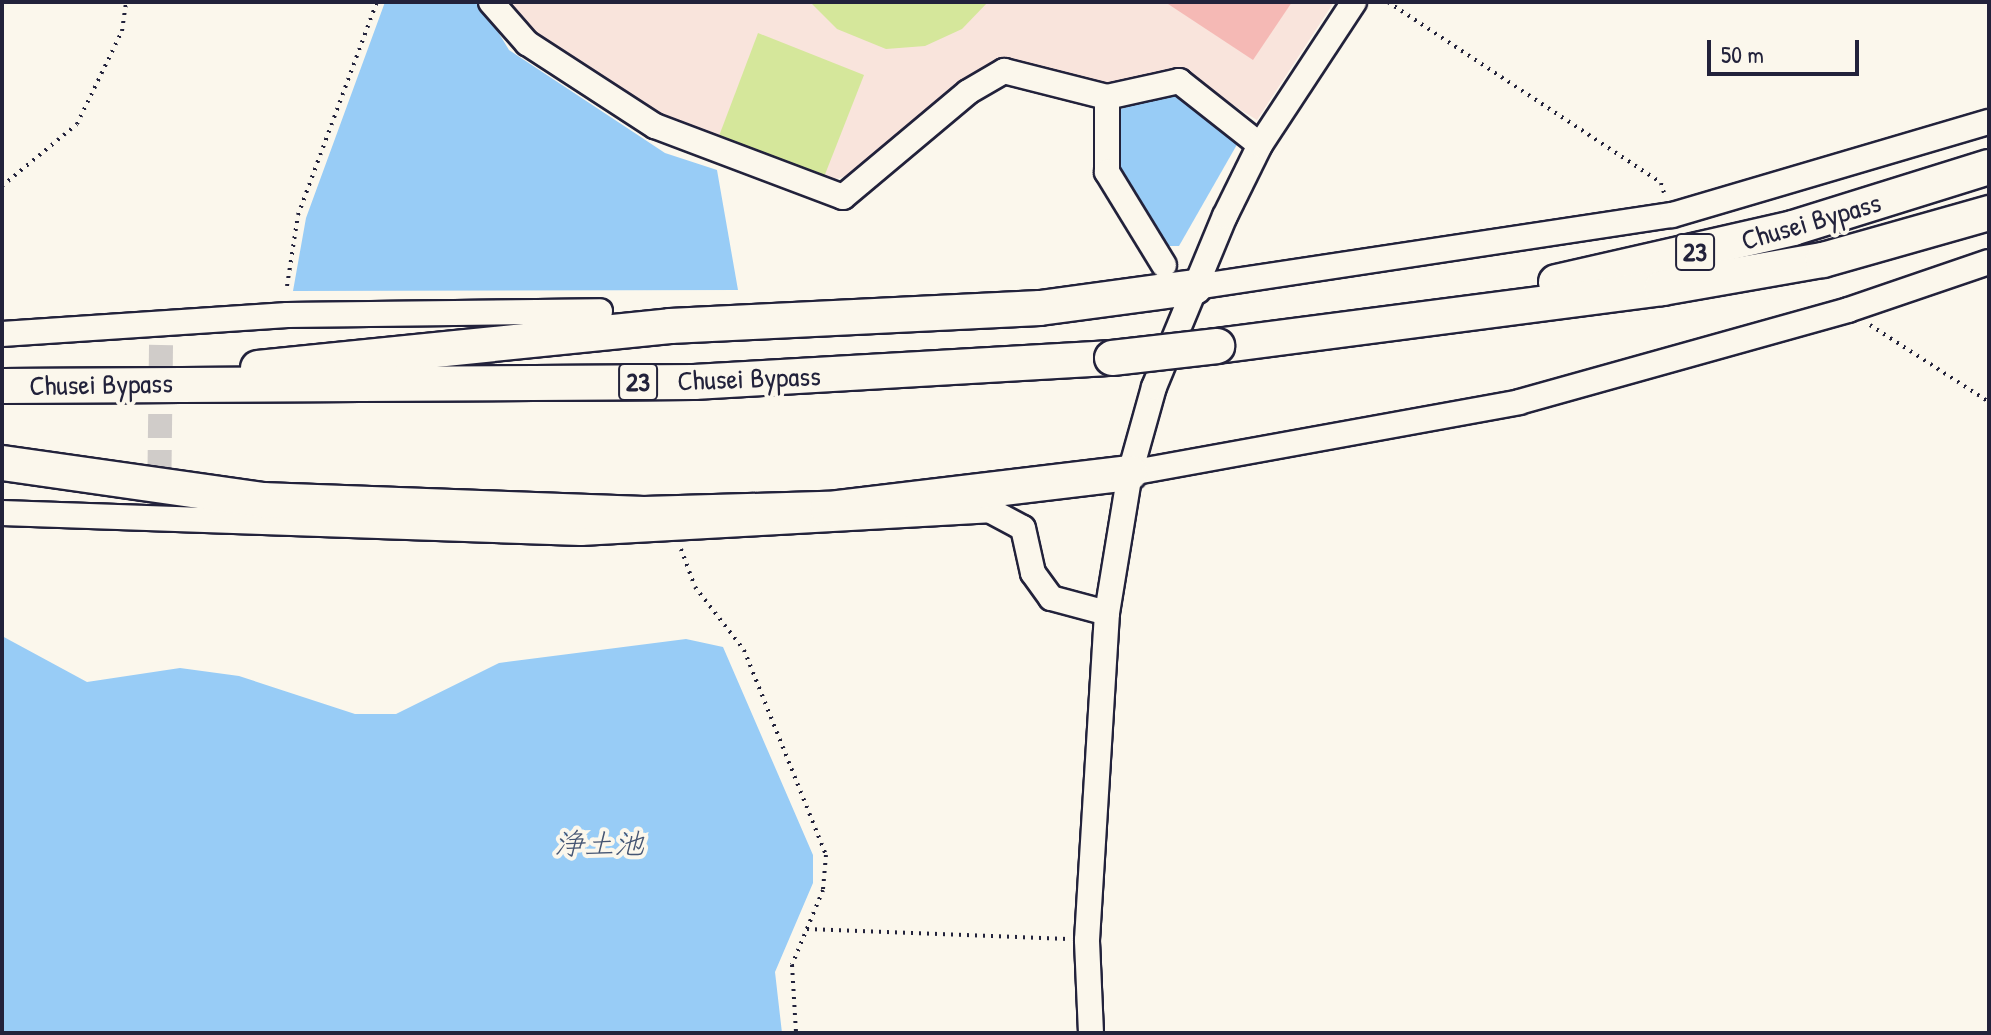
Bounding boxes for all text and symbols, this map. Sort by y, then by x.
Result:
scale bar [1711,24,1863,74]
text: 50 m [1721,38,1764,70]
street label: Chusei Bypass [1737,185,1885,257]
road number: 23 [1675,230,1715,274]
street label: Chusei Bypass [677,359,821,397]
road number: 23 [618,360,658,404]
street label: Chusei Bypass [29,366,173,402]
water label: 浄土池 [554,825,644,861]

